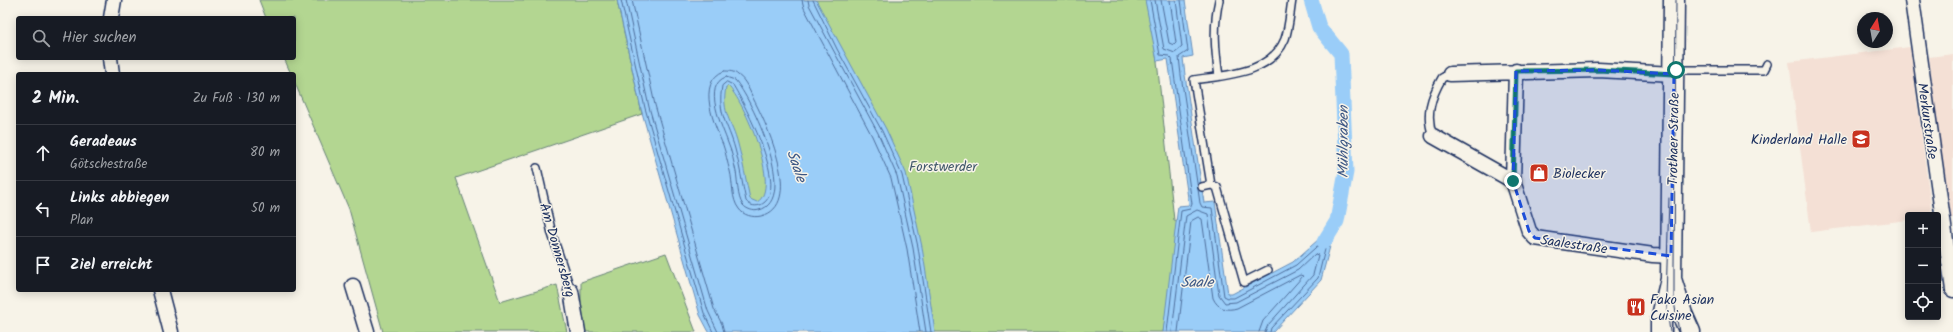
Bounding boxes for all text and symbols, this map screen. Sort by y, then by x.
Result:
north arrow [1857,12,1893,48]
search box [16,16,296,60]
text: Hier suchen [62,26,136,50]
icon: search [30,27,52,49]
route start [1667,61,1685,79]
street label: Merkurstraße [1911,81,1943,161]
text: 2 Min. [32,85,79,112]
text: Zu Fuß · 130 m [193,88,280,109]
street label: Trothaer Straße [1662,92,1686,186]
water label: Mühlgraben [1332,105,1356,178]
school or university icon: Kinderland Halle [1850,128,1872,150]
place label: Kinderland Halle [1751,129,1848,151]
text: Geradeaus [70,130,137,154]
icon: ahead [32,142,54,164]
text: 80 m [250,142,280,163]
water label: Saale [779,147,813,187]
text: Götschestraße [70,154,147,175]
park label: Forstwerder [909,156,978,178]
shop icon: Biolecker [1528,162,1550,184]
place label: Biolecker [1553,163,1606,185]
route end [1504,172,1522,190]
text: Links abbiegen [70,186,169,210]
icon: left [32,198,54,220]
text: 50 m [251,198,280,219]
street label: Am Donnersberg [533,200,581,300]
text: Plan [70,210,93,231]
map controls [1905,212,1941,320]
button: + [1905,212,1941,248]
street label: Saalestraße [1539,229,1609,261]
button: − [1905,248,1941,284]
text: Ziel erreicht [70,253,153,277]
icon: arrive [32,254,54,276]
water label: Saale [1181,271,1214,295]
button: locate [1905,284,1941,320]
place label: Fako Asian Cuisine [1650,289,1714,327]
restaurant icon: Fako Asian Cuisine [1625,296,1647,318]

